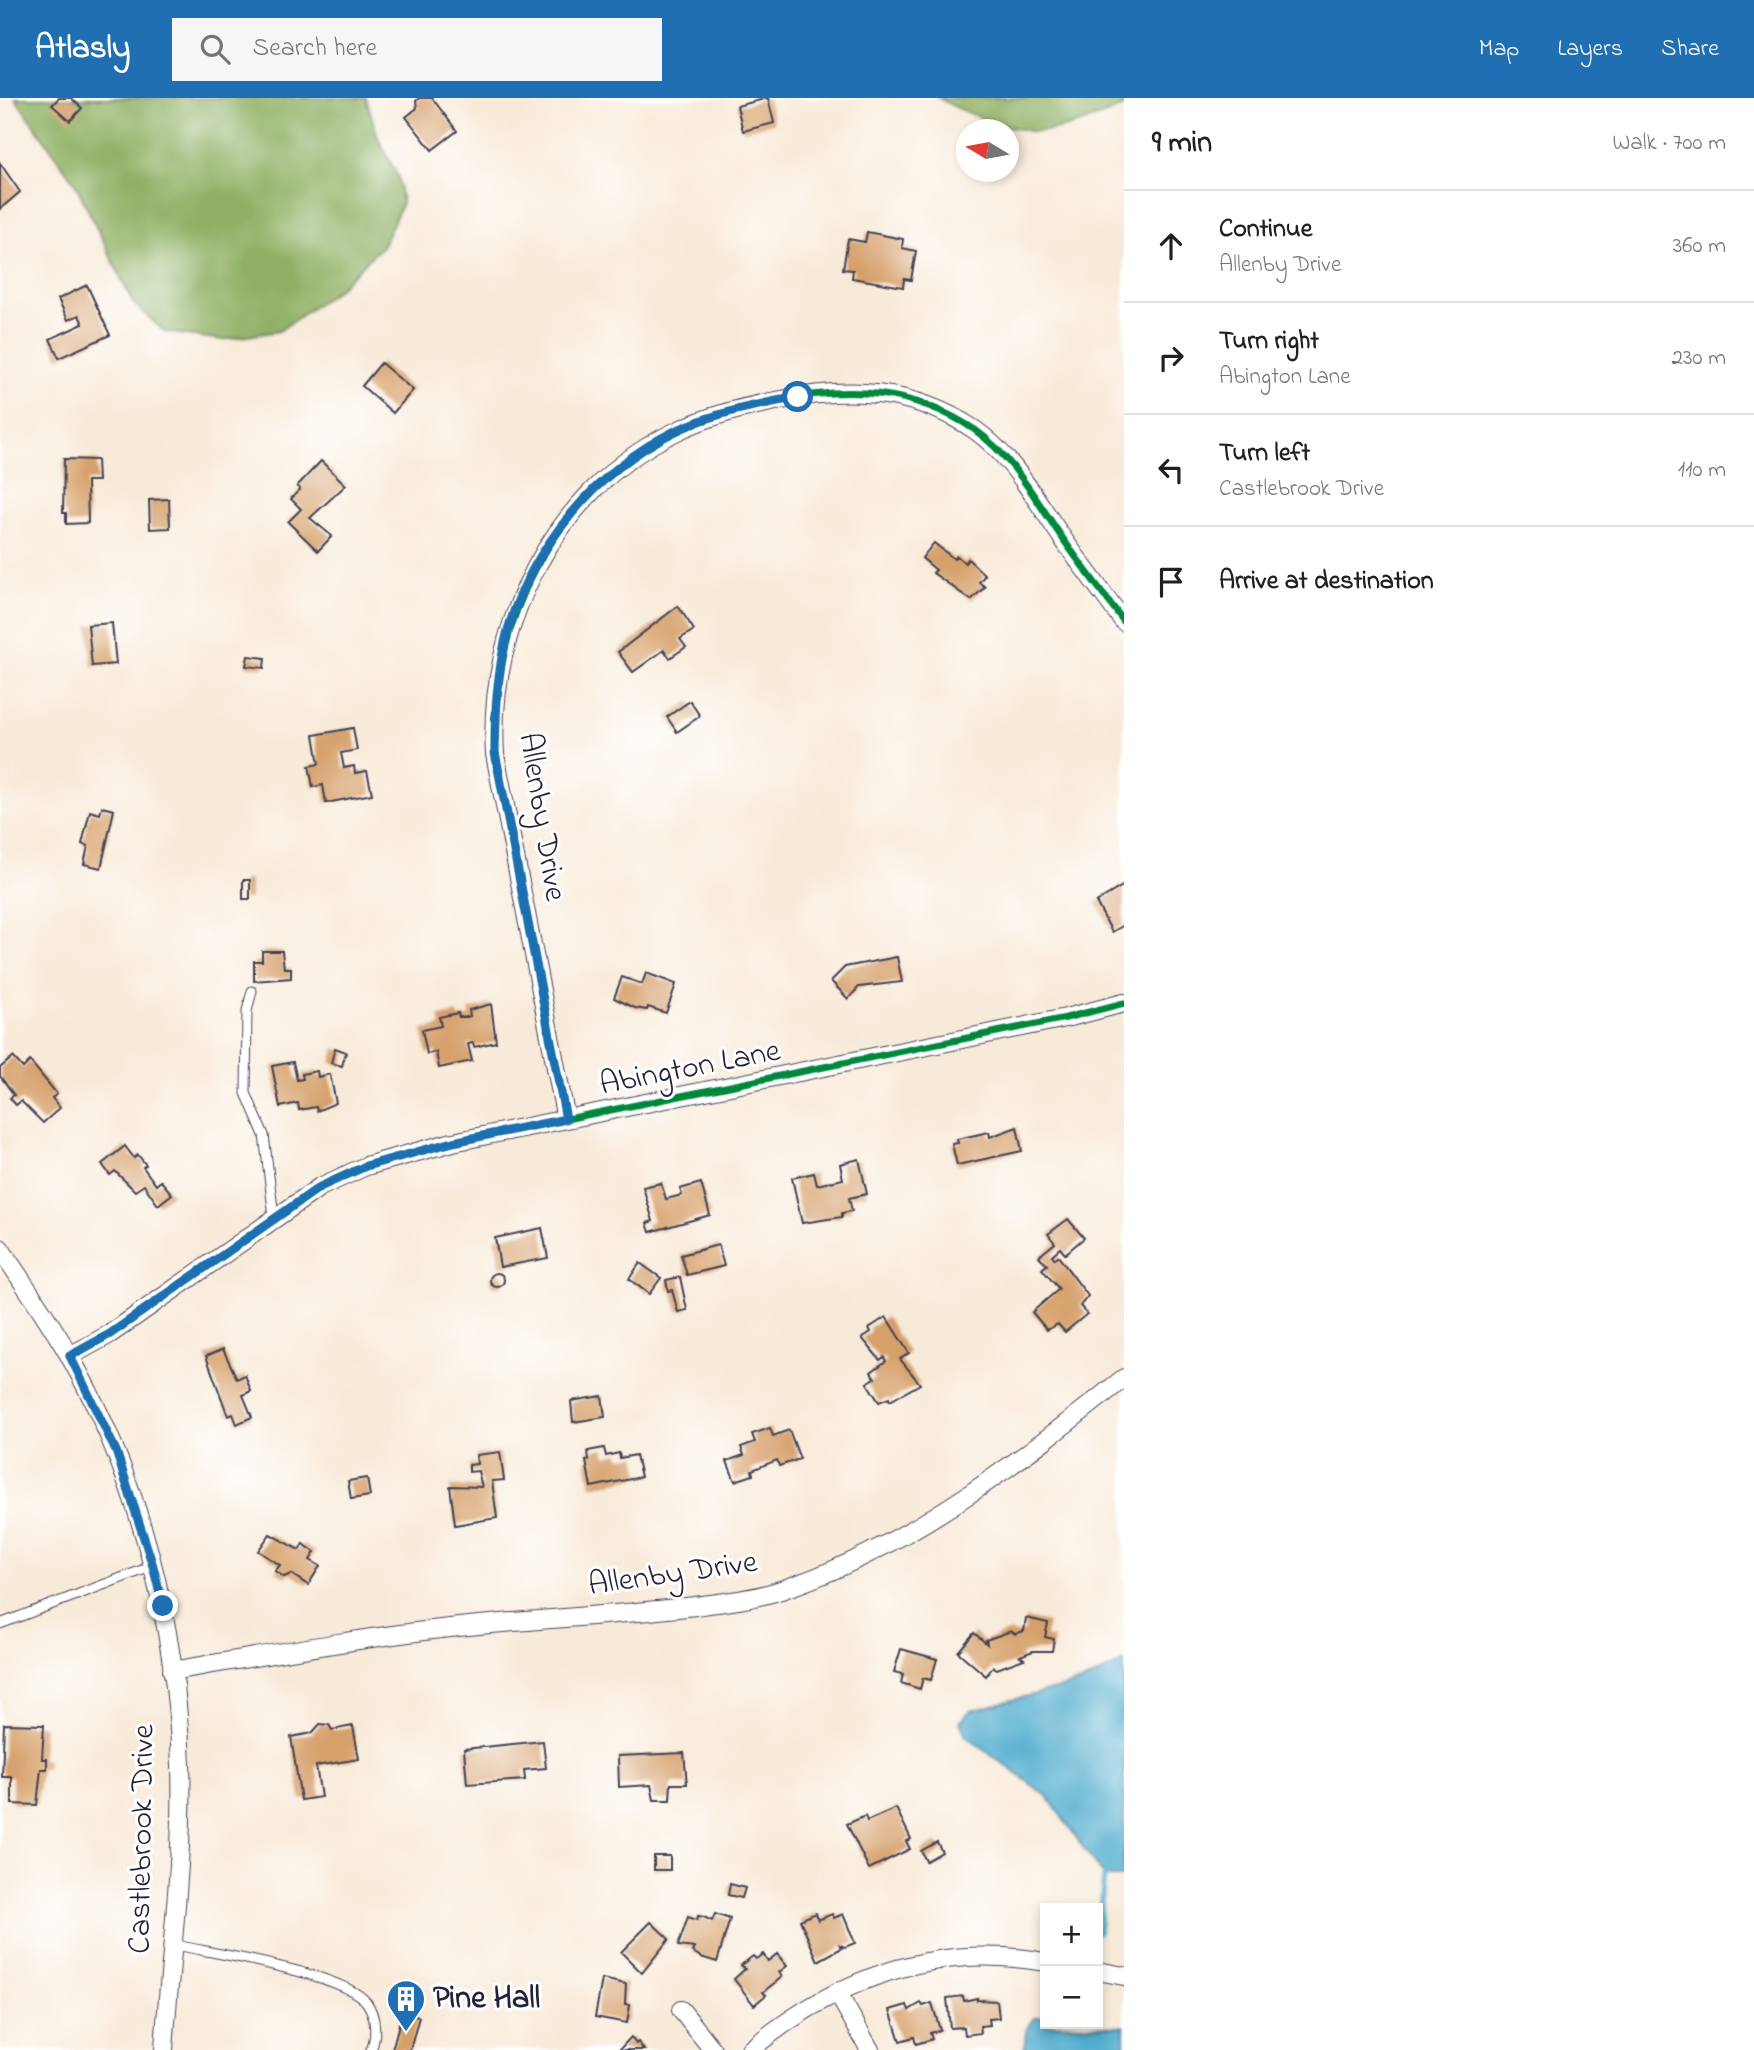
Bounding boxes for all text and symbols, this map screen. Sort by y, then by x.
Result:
search box [172,18,662,81]
text: Atlasly [35,25,130,73]
icon: search [196,30,234,68]
text: Search here [252,30,377,68]
text: Map [1479,32,1519,67]
text: Layers [1557,32,1623,67]
text: Share [1661,32,1719,67]
north arrow [956,119,1019,182]
text: 9 min [1152,122,1212,166]
text: Walk · 700 m [1612,127,1726,160]
text: Continue [1219,211,1312,249]
icon: ahead [1152,227,1190,265]
text: 360 m [1673,230,1726,263]
text: Allenby Drive [1219,249,1341,282]
text: Turn right [1219,323,1319,361]
icon: right [1152,339,1190,377]
text: 230 m [1672,342,1726,375]
text: Abington Lane [1219,361,1351,394]
route start [782,381,813,412]
text: Turn left [1219,435,1310,473]
icon: left [1152,451,1190,489]
text: 110 m [1678,454,1726,487]
text: Castlebrook Drive [1219,473,1384,506]
icon: arrive [1152,563,1190,601]
text: Arrive at destination [1219,563,1434,601]
street label: Allenby Drive [504,729,578,905]
street label: Abington Lane [596,1028,785,1110]
street label: Allenby Drive [586,1540,761,1610]
route end [147,1590,178,1621]
street label: Castlebrook Drive [118,1723,169,1954]
map controls [1040,1903,1103,2029]
button: + [1040,1903,1103,1966]
button: − [1040,1966,1103,2029]
place label: Pine Hall [433,1976,540,2023]
building icon: Pine Hall [385,1978,427,2033]

